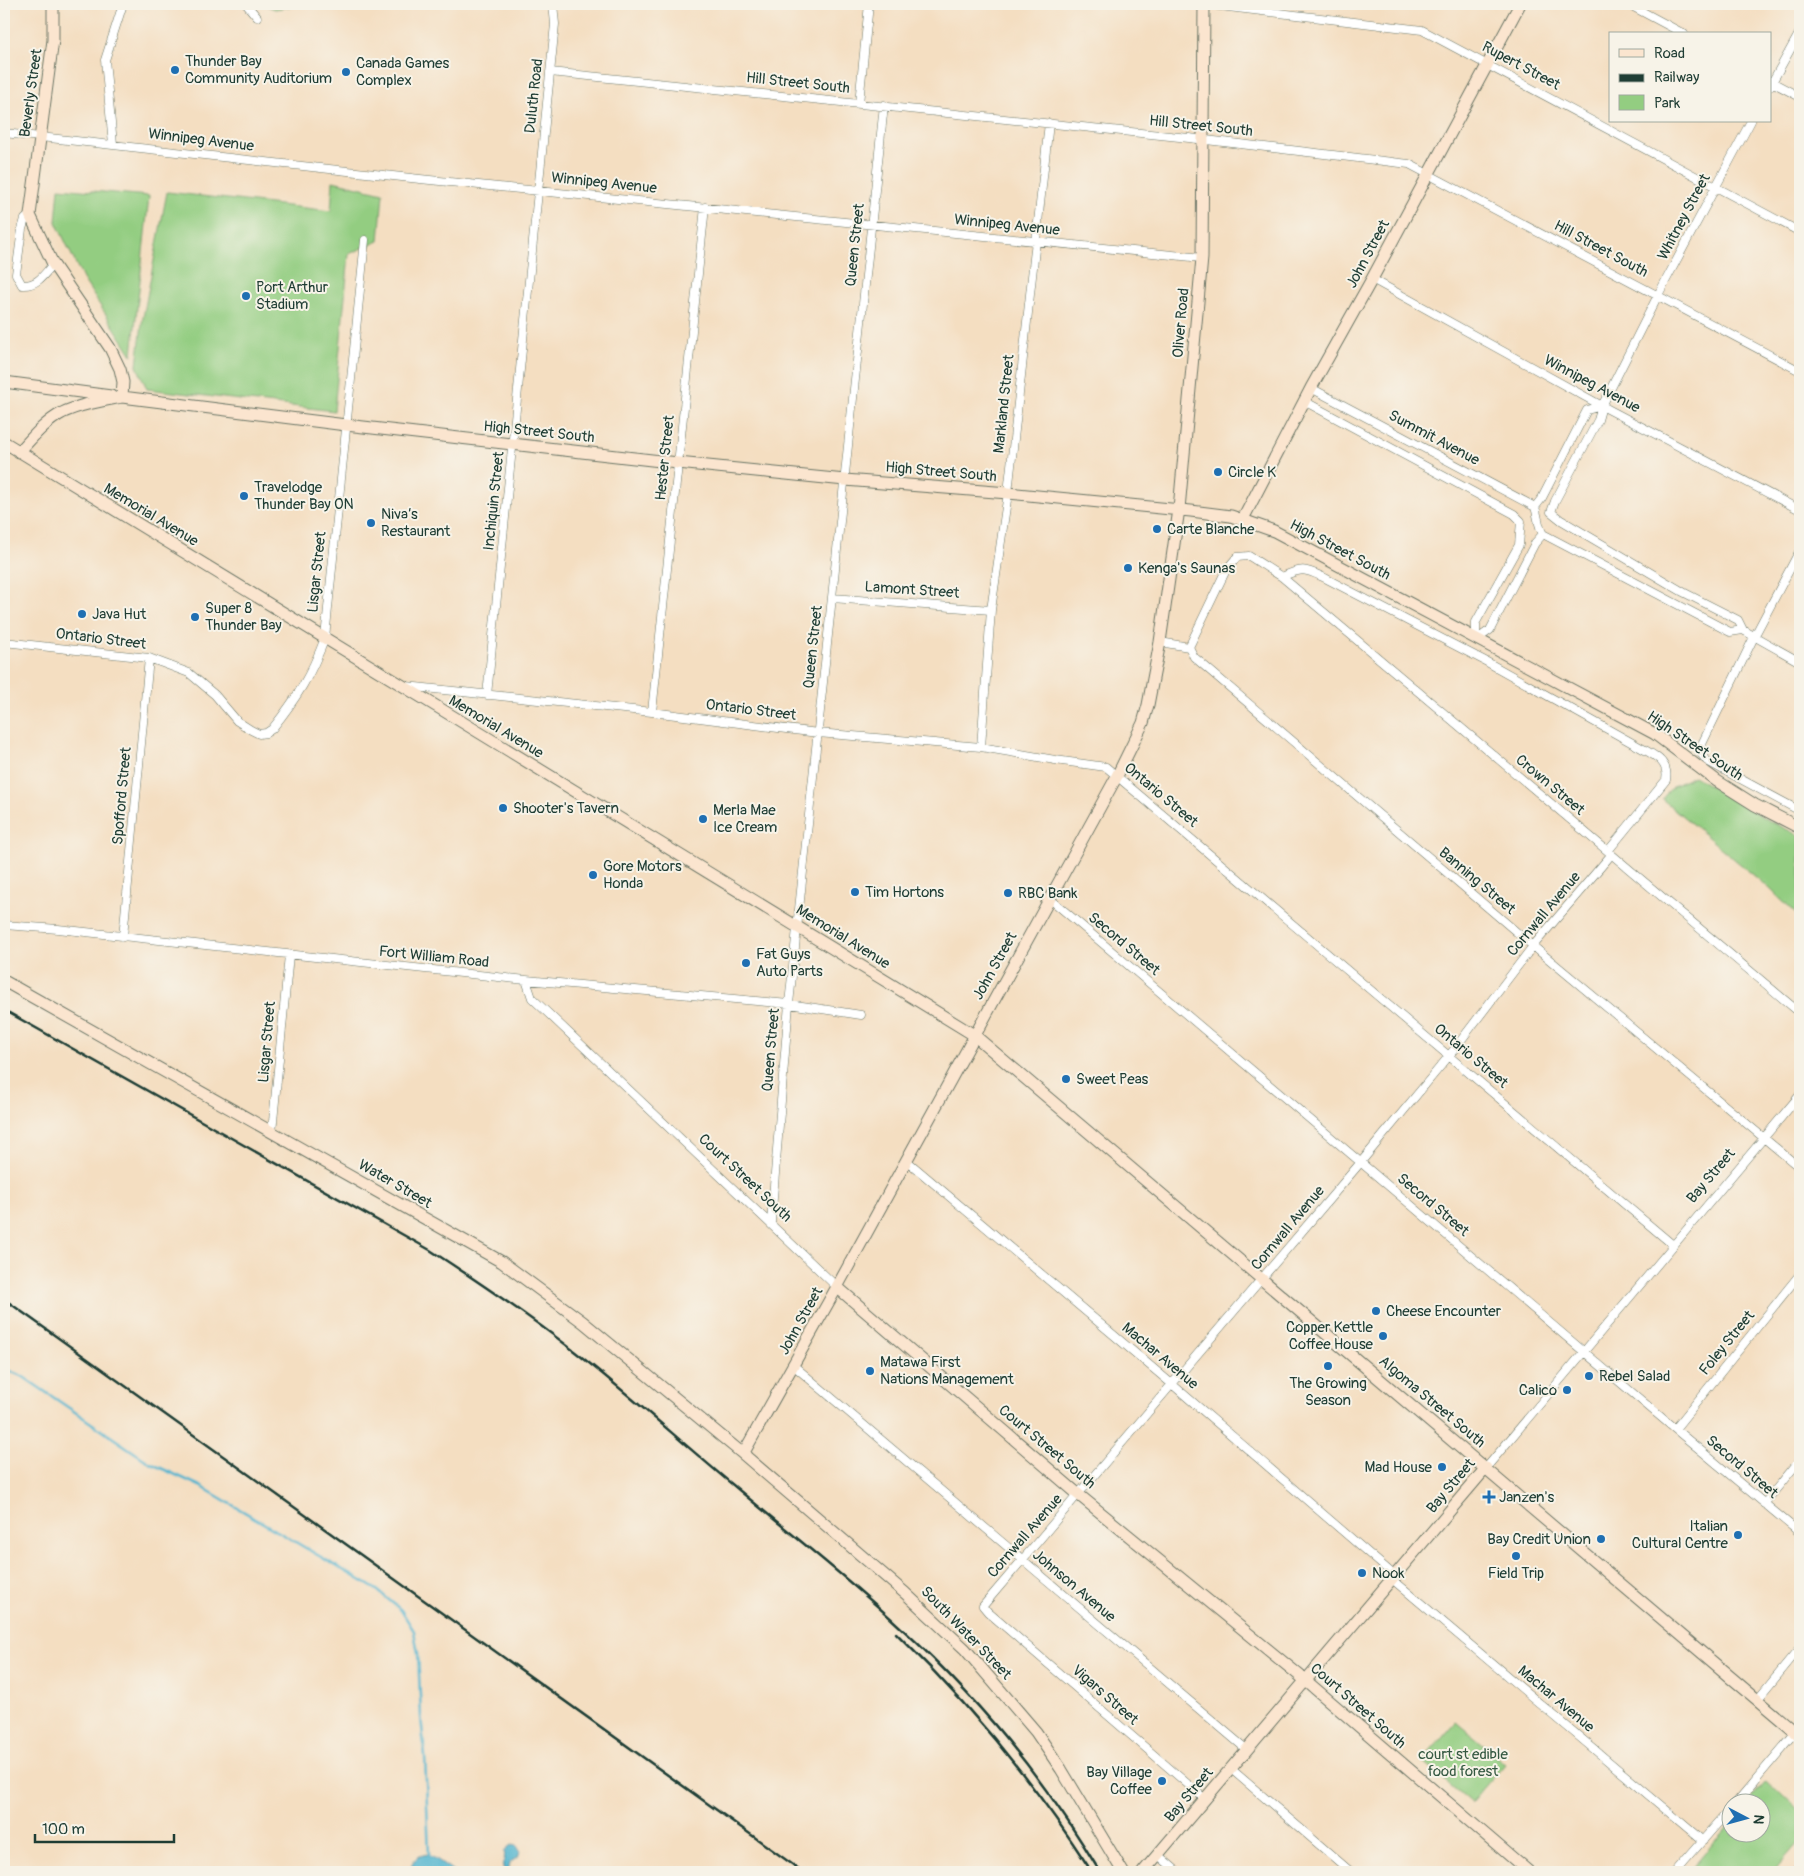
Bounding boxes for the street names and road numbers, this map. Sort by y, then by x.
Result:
street label: Rupert Street [1479,37,1564,95]
street label: Beverly Street [15,47,47,139]
street label: Duluth Road [521,58,547,134]
street label: Hill Street South [745,68,851,98]
street label: Hill Street South [1148,111,1254,141]
street label: Winnipeg Avenue [147,124,256,156]
street label: Winnipeg Avenue [550,168,658,198]
street label: Whitney Street [1653,170,1715,263]
street label: Queen Street [841,201,869,288]
street label: Winnipeg Avenue [953,210,1061,240]
street label: John Street [1342,216,1394,291]
street label: Hill Street South [1551,216,1651,282]
street label: Oliver Road [1168,287,1194,359]
street label: Winnipeg Avenue [1541,351,1644,418]
street label: Markland Street [989,353,1019,454]
street label: Summit Avenue [1385,406,1483,470]
street label: Hester Street [651,413,679,502]
street label: High Street South [483,417,595,447]
street label: Inchiquin Street [479,449,509,552]
street label: High Street South [885,458,997,486]
street label: Memorial Avenue [100,479,202,551]
street label: High Street South [1286,515,1394,585]
street label: Lisgar Street [303,529,331,614]
street label: Lamont Street [864,577,961,603]
street label: Queen Street [799,603,827,690]
street label: Ontario Street [55,624,148,654]
street label: Memorial Avenue [445,691,547,763]
street label: Ontario Street [705,695,798,725]
street label: High Street South [1643,707,1747,785]
street label: Spofford Street [108,745,136,846]
street label: Crown Street [1511,750,1589,820]
street label: Ontario Street [1120,759,1203,832]
street label: Banning Street [1435,843,1520,919]
street label: Cornwall Avenue [1503,867,1585,960]
street label: Memorial Avenue [792,900,894,974]
street label: Secord Street [1084,908,1165,980]
street label: John Street [969,928,1022,1003]
street label: Fort William Road [378,942,490,972]
street label: Lisgar Street [254,1000,280,1084]
street label: Queen Street [758,1007,784,1092]
street label: Ontario Street [1430,1020,1513,1093]
street label: Court Street South [694,1130,796,1226]
street label: Bay Street [1683,1144,1740,1207]
street label: Water Street [355,1155,436,1213]
street label: Secord Street [1393,1169,1474,1241]
street label: Cornwall Avenue [1247,1181,1329,1274]
street label: John Street [775,1283,828,1358]
street label: Foley Street [1695,1306,1759,1379]
street label: Machar Avenue [1118,1318,1203,1394]
street label: Algoma Street South [1375,1352,1489,1452]
street label: Court Street South [995,1401,1099,1493]
street label: Secord Street [1702,1431,1783,1503]
street label: Bay Street [1423,1454,1480,1517]
street label: Cornwall Avenue [983,1490,1067,1582]
street label: Johnson Avenue [1028,1546,1120,1627]
street label: South Water Street [917,1582,1016,1684]
street label: Court Street South [1306,1659,1410,1753]
street label: Vigars Street [1068,1661,1143,1730]
street label: Machar Avenue [1514,1661,1599,1737]
street label: Bay Street [1161,1763,1218,1826]

